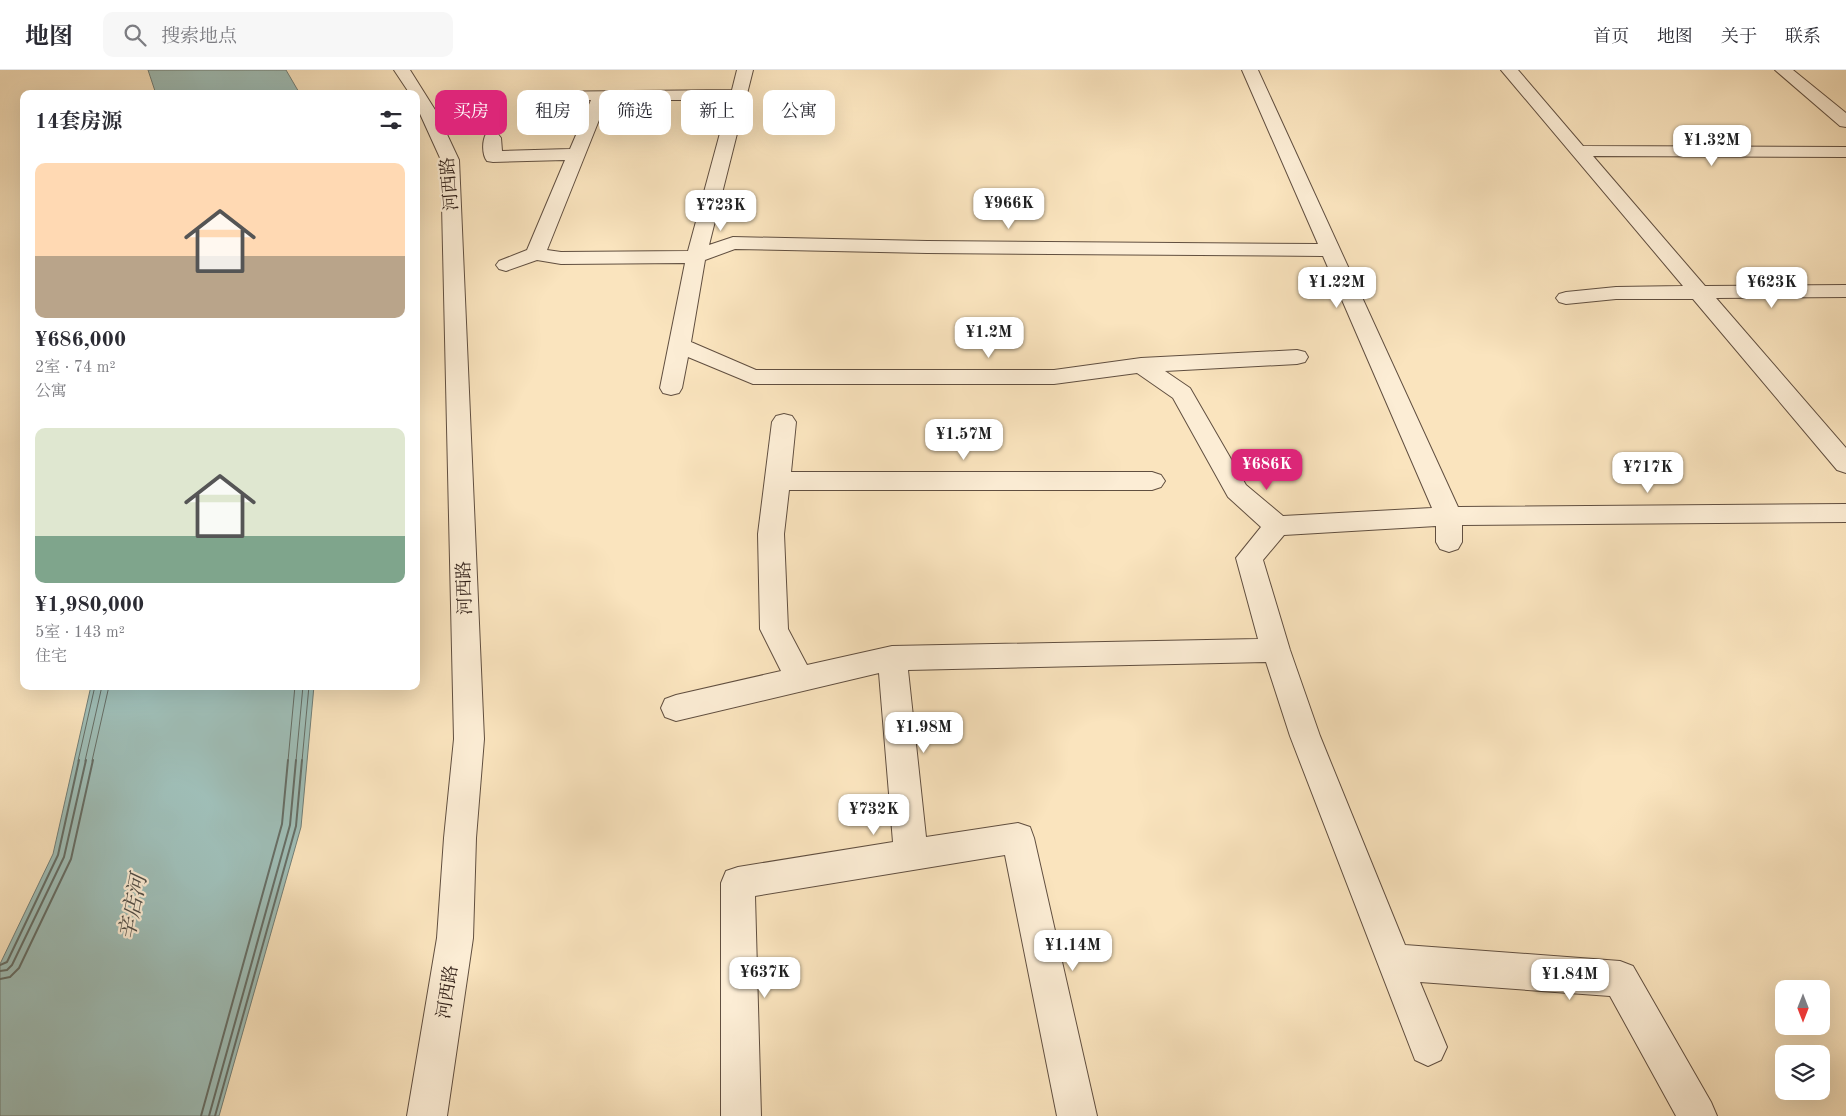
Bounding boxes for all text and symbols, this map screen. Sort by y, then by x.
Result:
search box [103,12,453,57]
icon: search [121,21,149,49]
text: 地图 [25,26,73,50]
text: 搜索地点 [161,28,237,47]
text: 首页 [1593,28,1629,46]
text: 地图 [1657,28,1693,46]
text: 关于 [1721,28,1757,46]
text: 联系 [1785,28,1821,46]
chip: 买房 [435,90,507,135]
chip: 租房 [517,90,589,135]
chip: 筛选 [599,90,671,135]
chip: 新上 [681,90,753,135]
chip: 公寓 [763,90,835,135]
icon: filters [377,106,405,134]
text: 14套房源 [35,112,122,133]
pin: ¥1.32M [1671,124,1753,167]
text: ¥1.32M [1684,133,1740,149]
street label: 河西路 [437,156,461,212]
pin: ¥966K [974,188,1044,230]
pin: ¥723K [686,190,756,232]
icon: home [175,196,265,286]
text: ¥966K [984,196,1034,212]
text: ¥723K [696,198,746,214]
pin: ¥1.22M [1296,266,1378,309]
pin: ¥623K [1737,266,1807,309]
text: ¥1.22M [1309,275,1365,291]
text: ¥623K [1747,275,1797,291]
pin: ¥1.2M [954,316,1024,359]
text: ¥1.2M [966,325,1012,341]
text: ¥686,000 [35,330,126,351]
text: 2室 · 74 m² [35,360,116,376]
text: 公寓 [35,384,67,400]
pin: ¥1.57M [923,418,1005,461]
text: ¥1.57M [936,427,992,443]
pin: ¥686K [1232,448,1302,491]
pin: ¥717K [1613,452,1683,494]
text: ¥686K [1242,457,1292,473]
text: ¥717K [1623,460,1673,476]
icon: home [175,461,265,551]
street label: 河西路 [453,561,475,615]
text: ¥1,980,000 [35,595,144,616]
text: 5室 · 143 m² [35,625,125,641]
text: 住宅 [35,649,67,665]
pin: ¥1.98M [883,712,965,754]
text: ¥1.98M [896,720,952,736]
pin: ¥732K [839,794,909,836]
text: ¥732K [849,802,899,818]
water label: 辛店河 [115,869,152,942]
pin: ¥1.14M [1032,930,1114,972]
text: ¥1.14M [1045,938,1101,954]
pin: ¥637K [730,956,800,999]
pin: ¥1.84M [1529,958,1611,1001]
street label: 河西路 [433,964,461,1020]
text: ¥637K [740,965,790,981]
text: ¥1.84M [1542,967,1598,983]
north arrow [1775,980,1830,1035]
map controls [1775,980,1830,1100]
button: layers [1775,1045,1830,1100]

